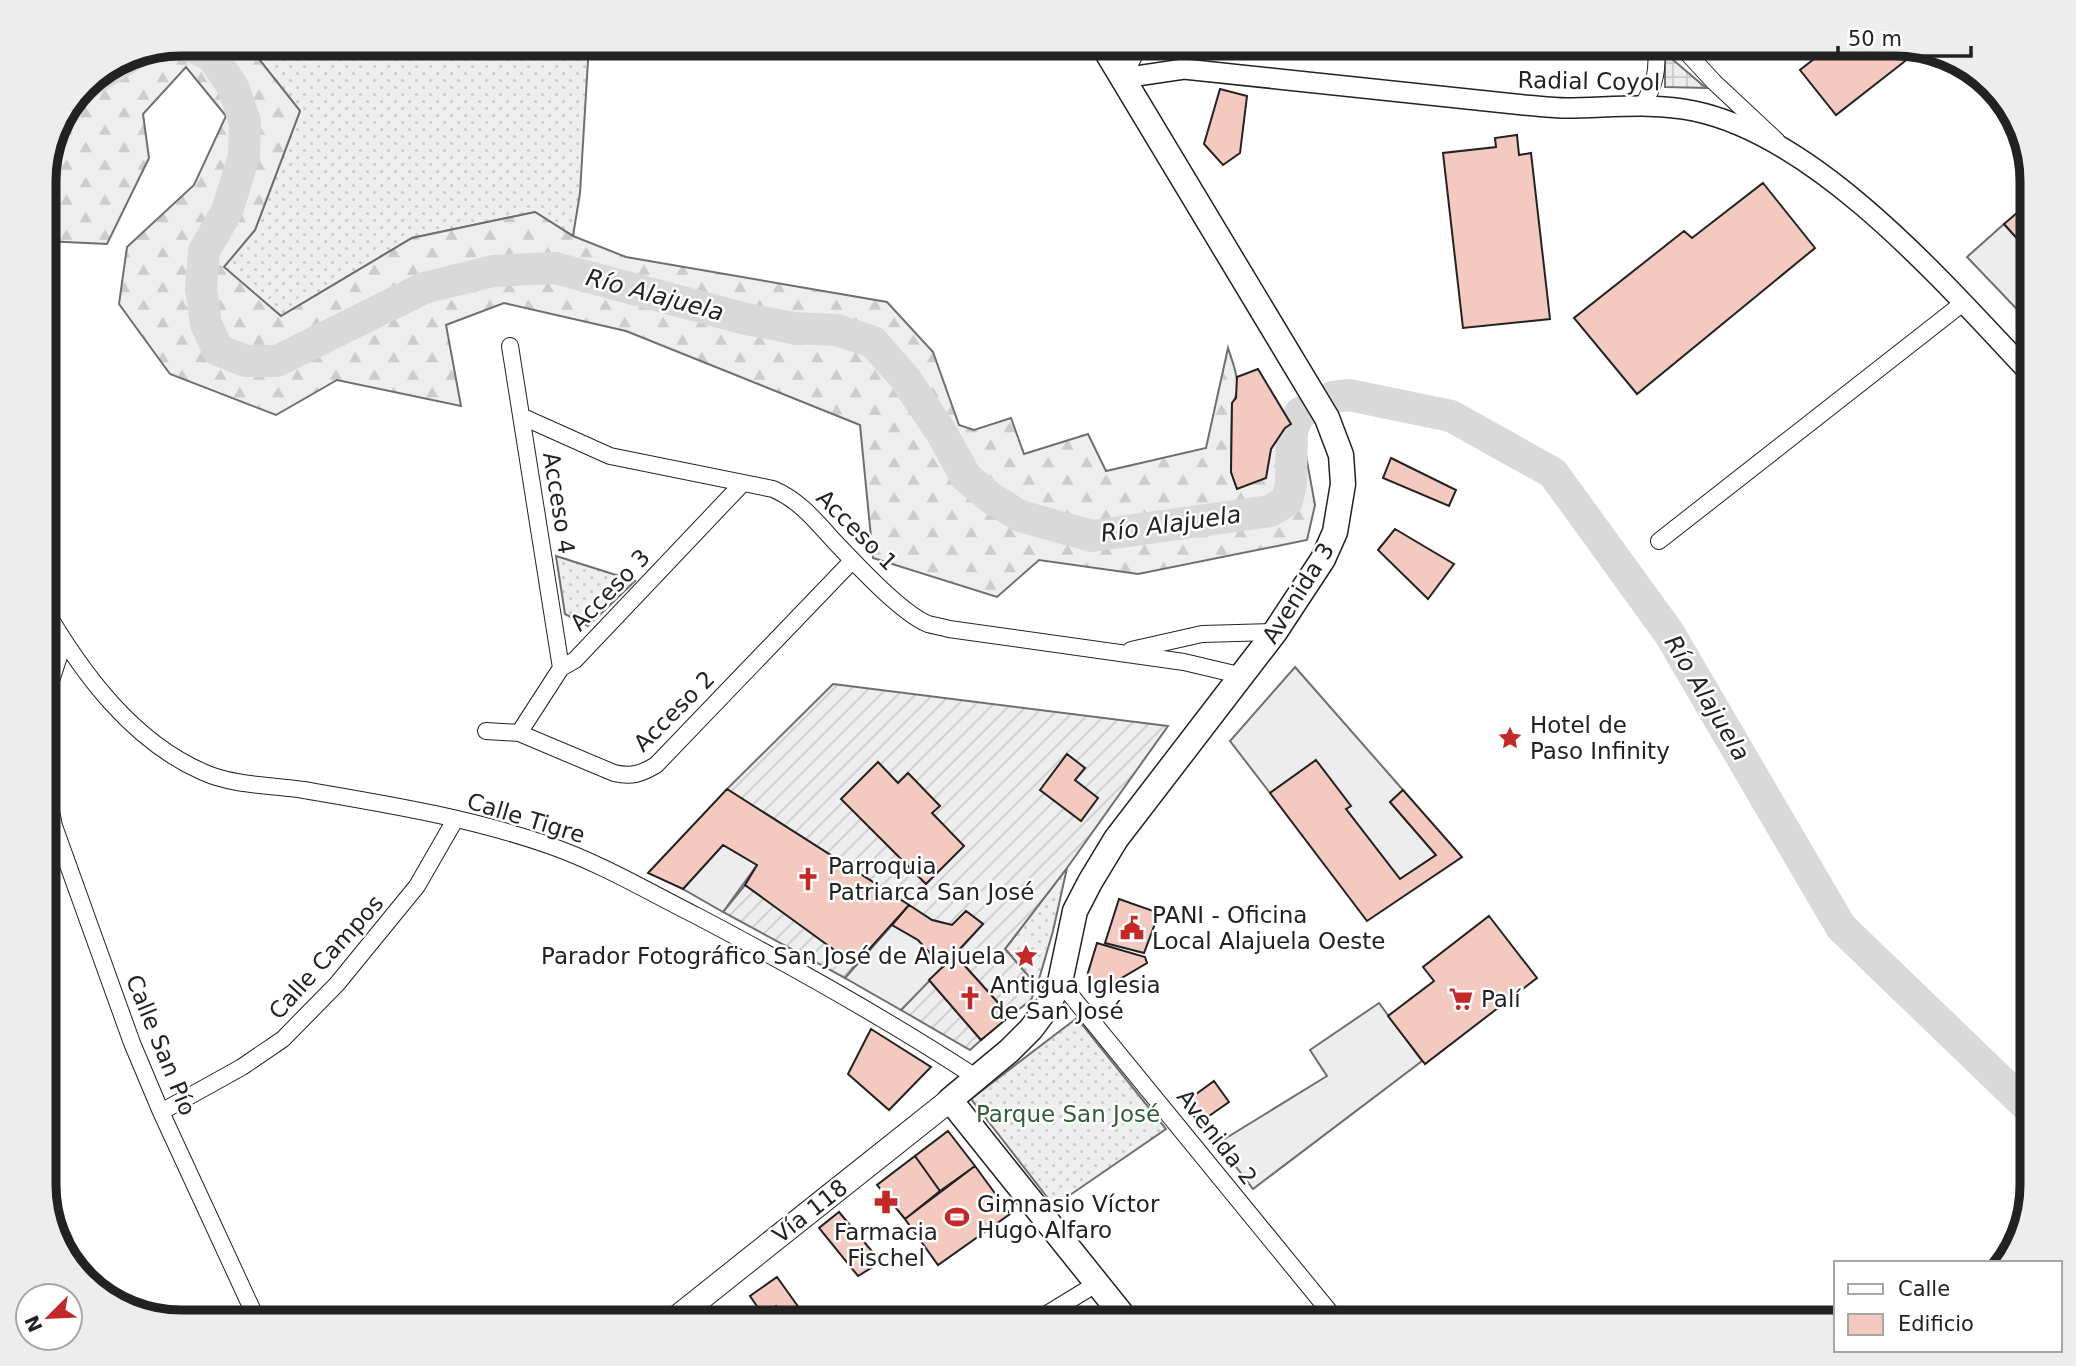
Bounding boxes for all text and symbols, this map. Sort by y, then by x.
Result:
scale bar [1838,14,1971,58]
text: 50 m [1848,27,1902,51]
street label: Radial Coyol [1518,67,1660,95]
water label: Río Alajuela [583,263,727,327]
street label: Acceso 4 [538,450,580,556]
street label: Acceso 1 [811,484,903,576]
water label: Río Alajuela [1099,500,1243,548]
street label: Avenida 3 [1257,538,1339,648]
street label: Acceso 3 [565,544,655,636]
water label: Río Alajuela [1659,630,1755,766]
street label: Acceso 2 [628,665,720,757]
place label: Hotel de Paso Infinity [1530,712,1670,764]
place icon: Hotel de Paso Infinity [1496,724,1524,752]
street label: Calle Tigre [464,788,588,848]
place label: Parroquia Patriarca San José [828,853,1034,905]
church icon: Parroquia Patriarca San José [794,865,822,893]
street label: Calle Campos [264,890,388,1024]
place label: PANI - Oficina Local Alajuela Oeste [1152,902,1385,954]
public building icon: PANI - Oficina Local Alajuela Oeste [1118,914,1146,942]
place icon: Parador Fotográfico San José de Alajuela [1012,942,1040,970]
place label: Parador Fotográfico San José de Alajuela [541,943,1006,969]
street label: Calle San Pío [121,971,201,1119]
place label: Antigua Iglesia de San José [990,972,1161,1024]
church icon: Antigua Iglesia de San José [956,984,984,1012]
supermarket icon: Palí [1447,985,1475,1013]
place label: Palí [1481,986,1521,1012]
street label: Avenida 2 [1172,1084,1262,1190]
park label: Parque San José [976,1101,1160,1127]
street label: Vía 118 [768,1174,852,1248]
pharmacy icon: Farmacia Fischel [872,1188,900,1216]
place label: Gimnasio Víctor Hugo Alfaro [977,1191,1160,1243]
sports icon: Gimnasio Víctor Hugo Alfaro [943,1203,971,1231]
place label: Farmacia Fischel [834,1219,938,1271]
legend [1834,1261,2062,1352]
text: Calle [1898,1277,1950,1301]
north arrow [14,1282,84,1352]
text: N [20,1312,47,1336]
text: Edificio [1898,1312,1974,1336]

